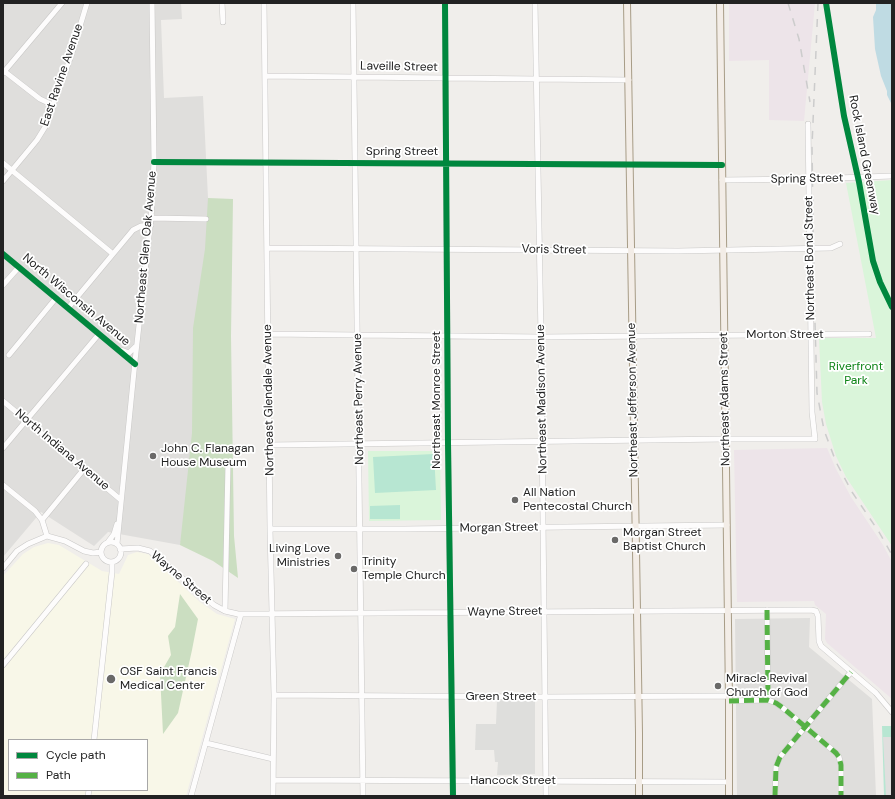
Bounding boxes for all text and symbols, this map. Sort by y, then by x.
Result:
street label: East Ravine Avenue [38,22,86,128]
street label: Laveille Street [360,59,438,75]
street label: Rock Island Greenway [845,94,883,216]
street label: Spring Street [366,145,438,159]
street label: Northeast Glen Oak Avenue [132,170,160,324]
street label: Spring Street [771,171,843,187]
street label: Northeast Bond Street [802,196,818,320]
street label: Voris Street [521,242,587,258]
street label: North Wisconsin Avenue [19,251,133,349]
street label: Northeast Jefferson Avenue [624,323,642,477]
street label: Northeast Glendale Avenue [260,324,278,476]
street label: Northeast Madison Avenue [533,324,551,474]
street label: Morton Street [746,328,824,342]
street label: Northeast Monroe Street [430,331,444,469]
street label: Northeast Adams Street [717,332,733,466]
street label: Northeast Perry Avenue [351,333,367,465]
park label: Riverfront Park [829,360,883,388]
street label: North Indiana Avenue [12,406,112,494]
place label: John C. Flanagan House Museum [161,442,254,470]
marker: John C. Flanagan House Museum [148,451,158,461]
place label: All Nation Pentecostal Church [523,486,632,514]
marker: All Nation Pentecostal Church [510,495,520,505]
street label: Morgan Street [459,520,539,536]
place label: Morgan Street Baptist Church [623,526,706,554]
marker: Morgan Street Baptist Church [610,535,620,545]
place label: Living Love Ministries [269,542,330,570]
street label: Wayne Street [148,548,214,608]
marker: Living Love Ministries [333,551,343,561]
place label: Trinity Temple Church [362,555,446,583]
marker: Trinity Temple Church [349,564,359,574]
street label: Wayne Street [467,604,543,620]
place label: OSF Saint Francis Medical Center [120,665,217,693]
place label: Miracle Revival Church of God [726,672,808,700]
marker: OSF Saint Francis Medical Center [105,673,117,685]
marker: Miracle Revival Church of God [713,681,723,691]
street label: Green Street [465,690,537,704]
legend [8,739,148,791]
text: Cycle path [46,747,106,763]
text: Path [46,767,71,783]
street label: Hancock Street [470,774,556,788]

